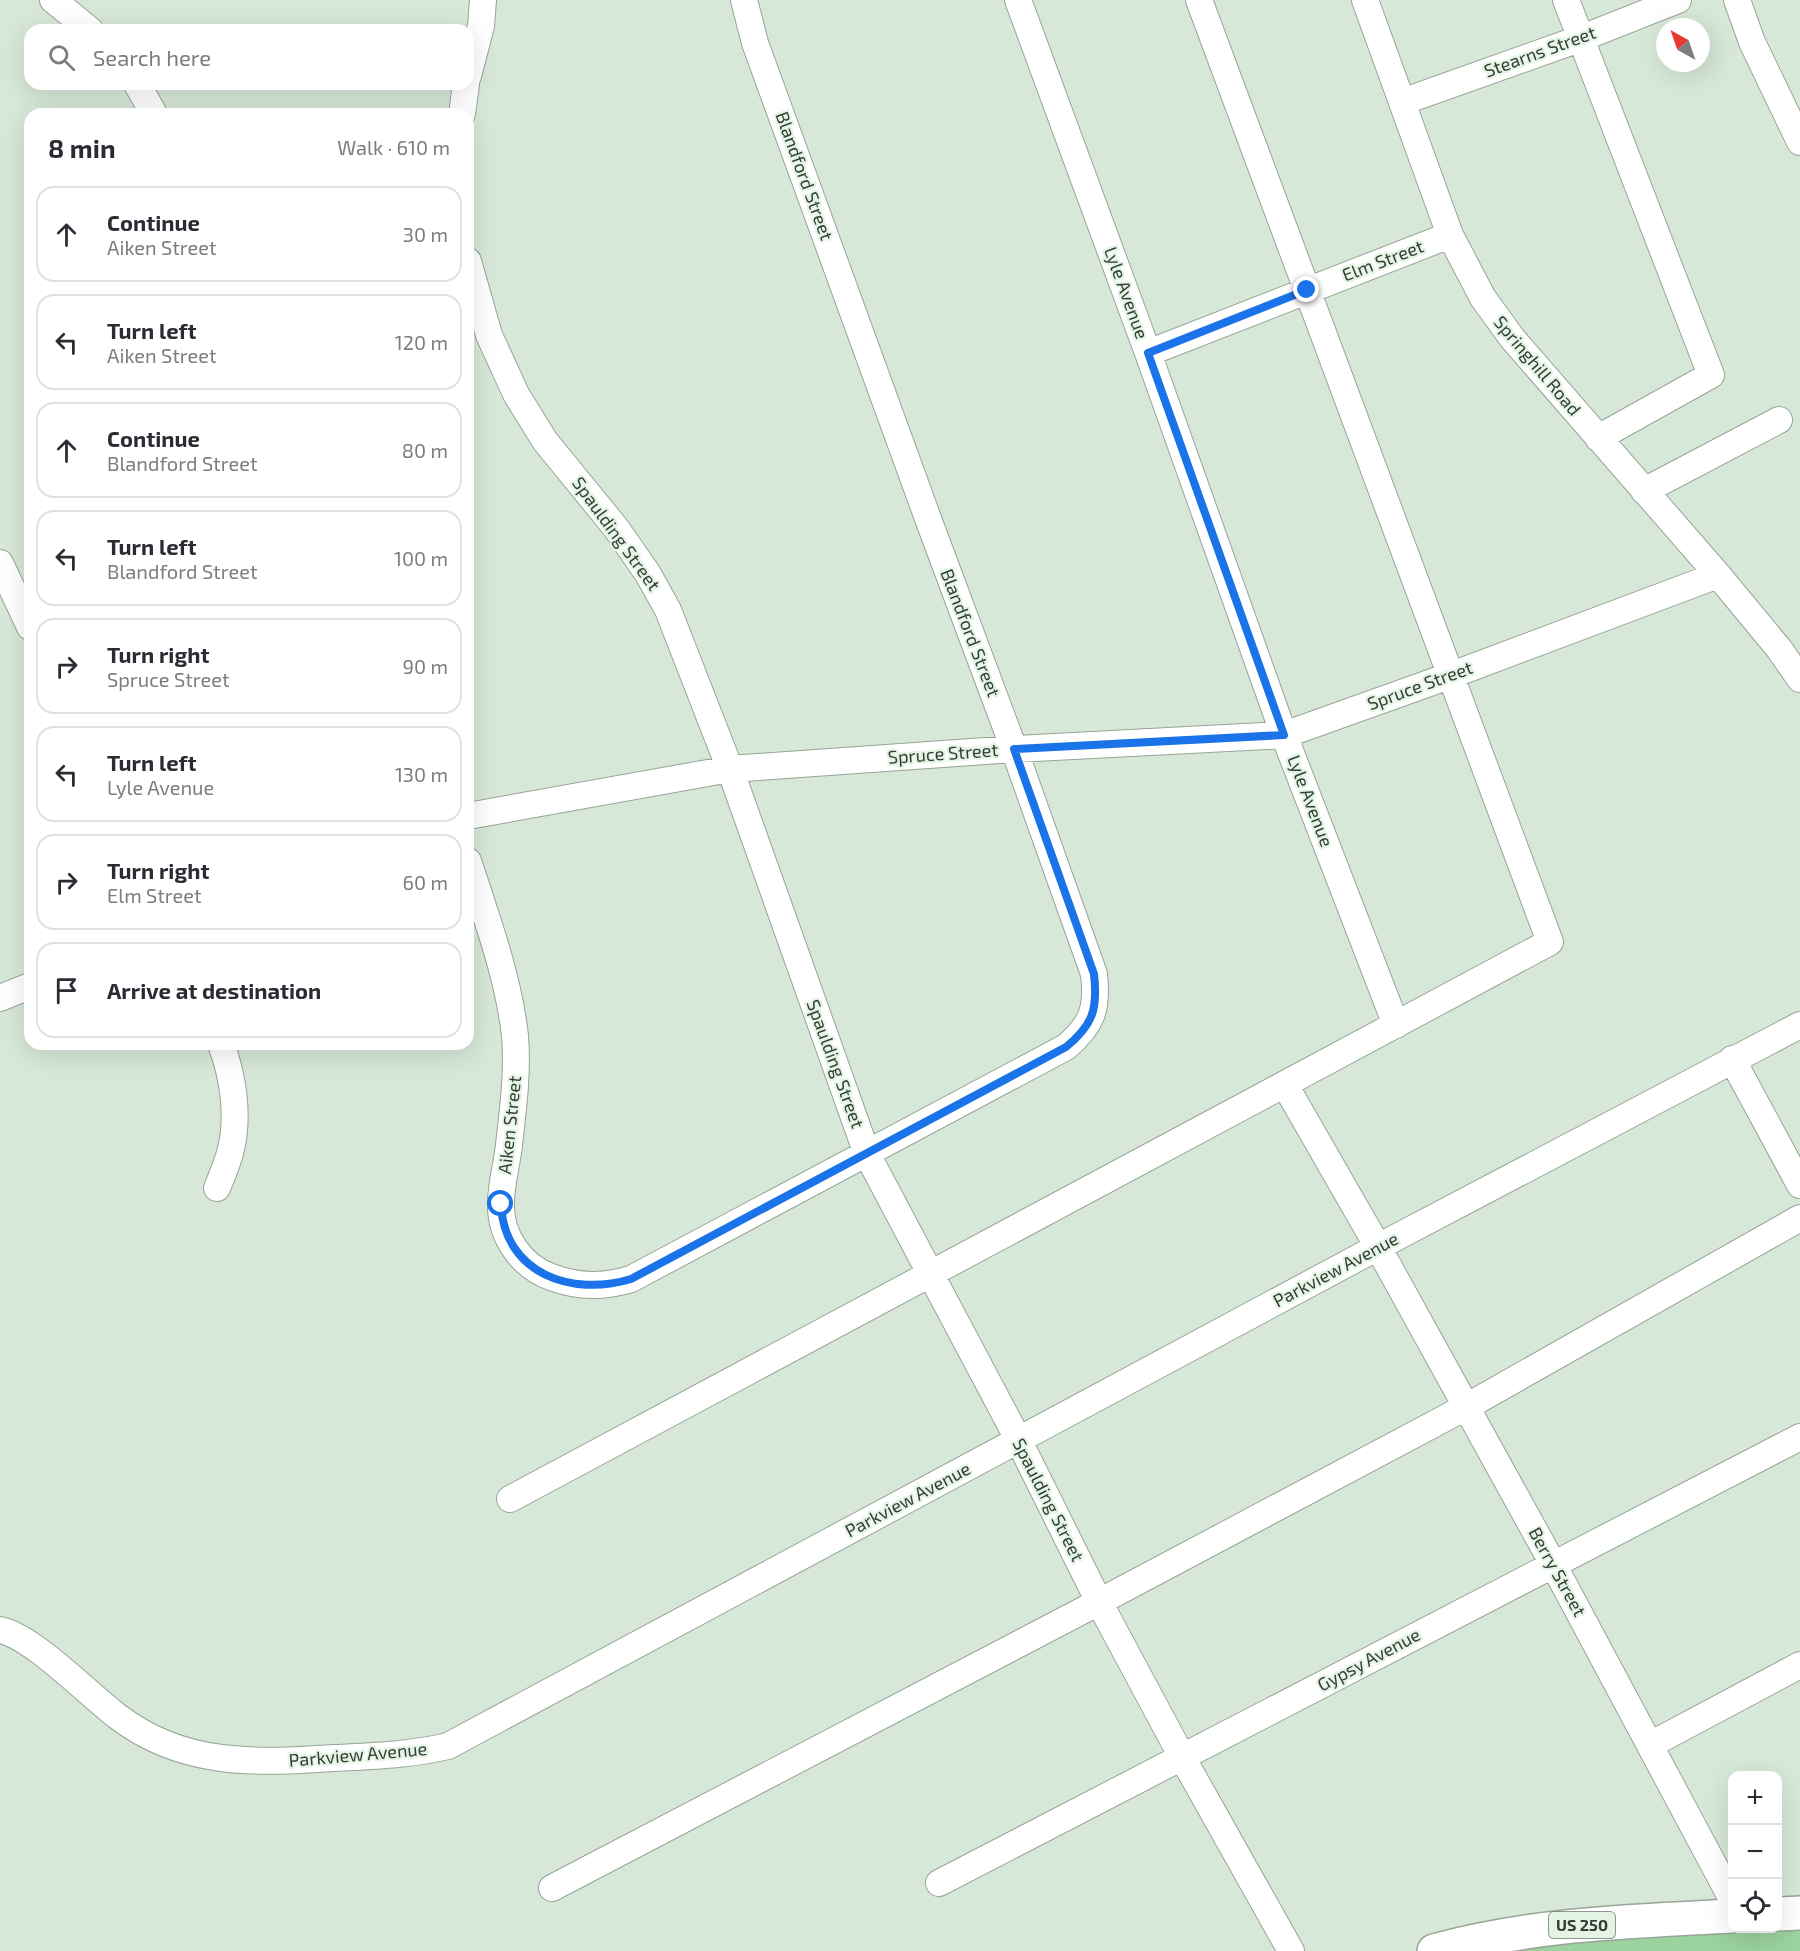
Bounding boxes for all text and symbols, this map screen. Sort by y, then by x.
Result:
north arrow [1656,18,1710,72]
street label: Stearns Street [1481,21,1599,81]
search box [24,24,474,90]
icon: search [45,41,78,74]
text: Search here [93,44,211,70]
street label: Blandford Street [771,108,838,243]
text: 8 min [48,132,116,163]
text: Walk · 610 m [337,135,450,159]
text: Continue [107,209,200,235]
icon: ahead [50,218,83,251]
text: 30 m [403,222,448,246]
street label: Elm Street [1339,234,1426,286]
text: Aiken Street [107,235,217,259]
street label: Lyle Avenue [1100,244,1154,342]
route end [1293,276,1319,302]
street label: Springhill Road [1490,311,1586,420]
text: Turn left [107,317,196,343]
icon: left [50,326,83,359]
text: 120 m [395,330,448,354]
text: Aiken Street [107,343,217,367]
text: Continue [107,425,200,451]
icon: ahead [50,434,83,467]
text: 80 m [402,438,448,462]
text: Blandford Street [107,451,258,475]
street label: Spaulding Street [568,472,666,595]
text: Turn left [107,533,196,559]
icon: left [50,542,83,575]
text: 100 m [394,546,448,570]
text: Blandford Street [107,559,258,583]
street label: Blandford Street [936,565,1006,700]
text: Turn right [107,641,209,667]
icon: right [50,650,83,683]
text: 90 m [403,654,448,678]
street label: Spruce Street [1364,656,1475,714]
text: Spruce Street [107,667,230,691]
street label: Spruce Street [887,738,999,768]
text: Turn left [107,749,196,775]
street label: Lyle Avenue [1283,752,1338,850]
icon: left [50,758,83,791]
text: 130 m [395,762,448,786]
text: Lyle Avenue [107,775,214,799]
text: Turn right [107,857,209,883]
icon: right [50,866,83,899]
text: 60 m [403,870,448,894]
text: Elm Street [107,883,202,907]
icon: arrive [50,974,83,1007]
text: Arrive at destination [107,977,321,1003]
street label: Spaulding Street [802,996,869,1131]
street label: Aiken Street [493,1075,525,1175]
route start [487,1190,513,1216]
street label: Parkview Avenue [1269,1227,1402,1311]
street label: Spaulding Street [1008,1434,1089,1565]
street label: Parkview Avenue [841,1457,974,1541]
street label: Berry Street [1524,1523,1591,1620]
street label: Gypsy Avenue [1313,1623,1424,1695]
street label: Parkview Avenue [288,1737,428,1771]
map controls [1728,1771,1782,1933]
button: + [1728,1771,1782,1825]
button: − [1728,1825,1782,1879]
button: locate [1728,1879,1782,1933]
road number: US 250 [1549,1912,1615,1938]

